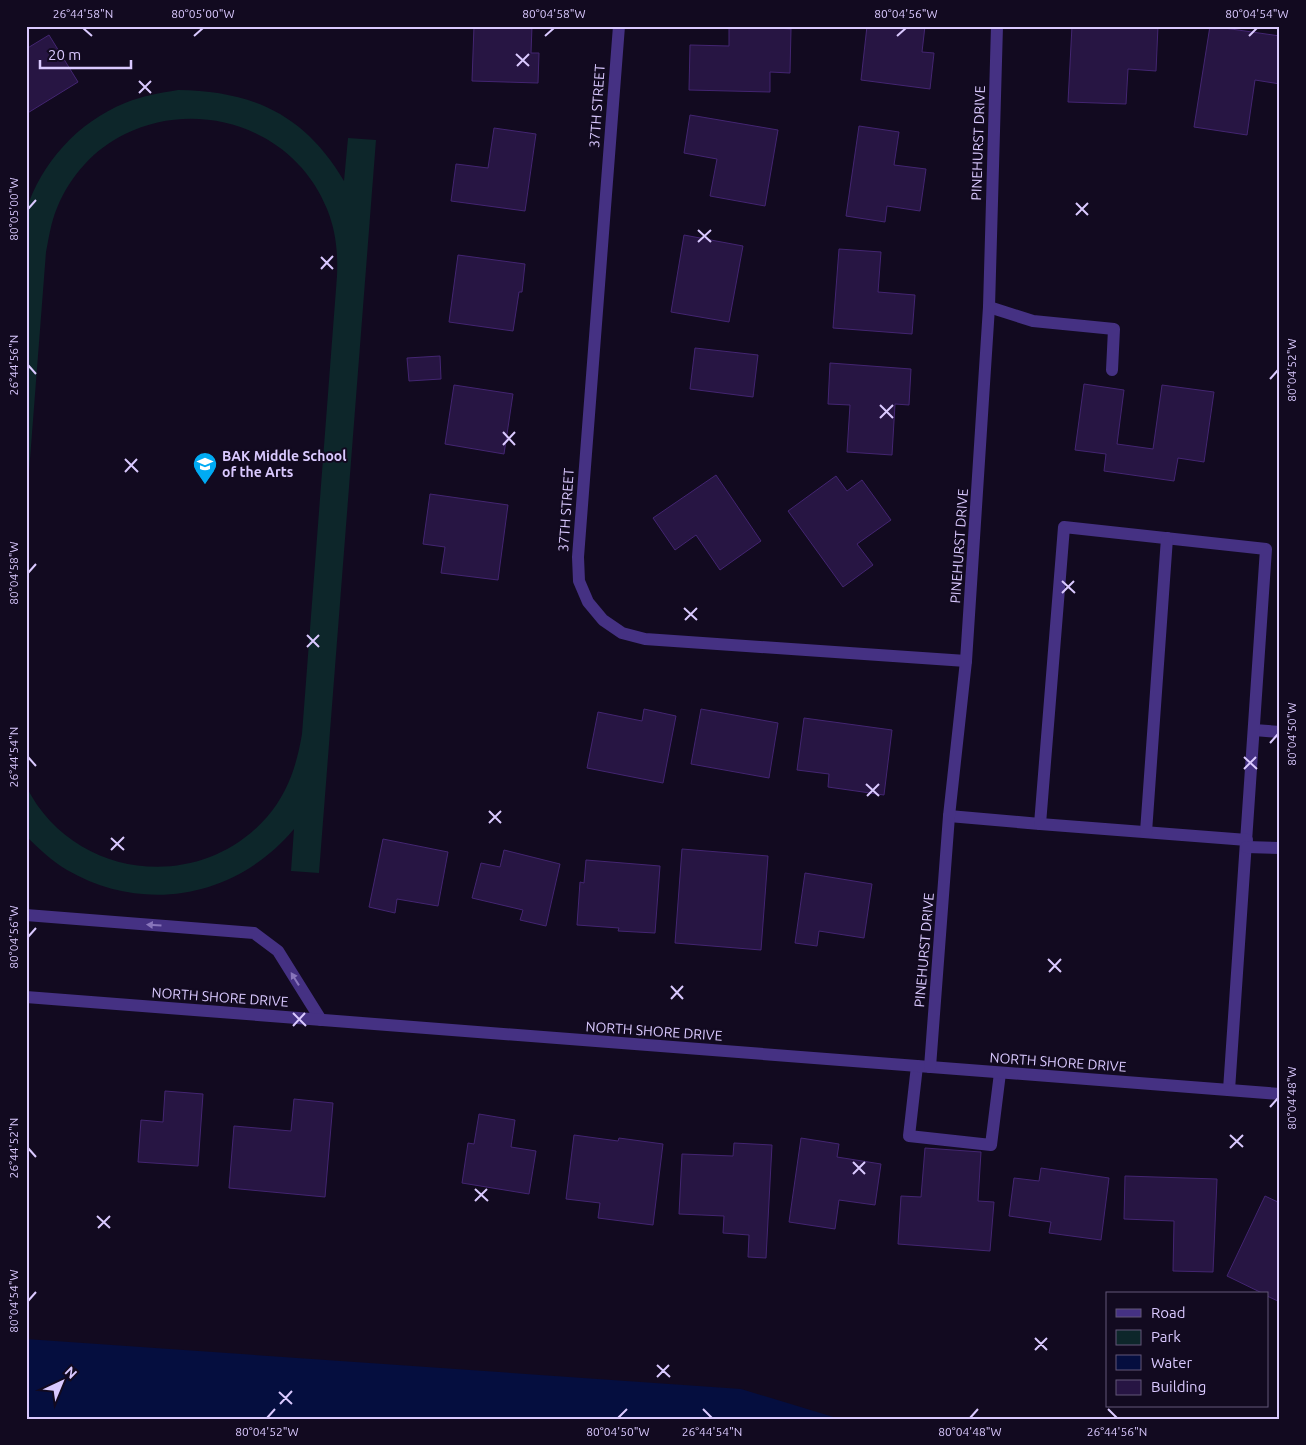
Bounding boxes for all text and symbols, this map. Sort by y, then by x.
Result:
text: 26°44'58"N [53,7,113,20]
text: 80°05'00"W [171,7,235,20]
text: 80°04'58"W [522,7,586,20]
text: 80°04'56"W [874,7,938,20]
text: 80°04'54"W [1225,7,1289,20]
scale bar [40,38,131,70]
text: 20 m [48,46,81,63]
street label: 37TH STREET [586,63,608,148]
street label: PINEHURST DRIVE [968,85,988,201]
text: 80°05'00"W [7,177,20,241]
text: 26°44'56"N [7,335,20,395]
text: 80°04'52"W [1285,338,1298,402]
place label: BAK Middle School of the Arts [222,448,347,480]
school or university icon: BAK Middle School of the Arts [192,451,218,485]
street label: 37TH STREET [555,467,577,552]
street label: PINEHURST DRIVE [947,488,971,604]
text: 80°04'58"W [7,541,20,605]
text: 80°04'50"W [1285,702,1298,766]
text: 26°44'54"N [7,727,20,787]
street label: PINEHURST DRIVE [911,892,937,1008]
text: 80°04'56"W [7,905,20,969]
one-way arrow [146,921,162,929]
one-way arrow [290,972,300,985]
street label: NORTH SHORE DRIVE [151,984,289,1010]
street label: NORTH SHORE DRIVE [585,1018,723,1044]
street label: NORTH SHORE DRIVE [989,1049,1127,1075]
text: 80°04'48"W [1285,1066,1298,1130]
text: 26°44'52"N [7,1118,20,1178]
text: 80°04'54"W [7,1269,20,1333]
legend [1106,1292,1268,1408]
text: Road [1151,1304,1186,1321]
text: Park [1151,1328,1181,1345]
text: Water [1151,1354,1192,1371]
north arrow [38,1358,88,1408]
text: N [62,1363,80,1382]
text: Building [1151,1378,1206,1395]
text: 80°04'52"W [235,1425,299,1438]
text: 80°04'50"W [586,1425,650,1438]
text: 26°44'54"N [682,1425,742,1438]
text: 80°04'48"W [938,1425,1002,1438]
text: 26°44'56"N [1087,1425,1147,1438]

